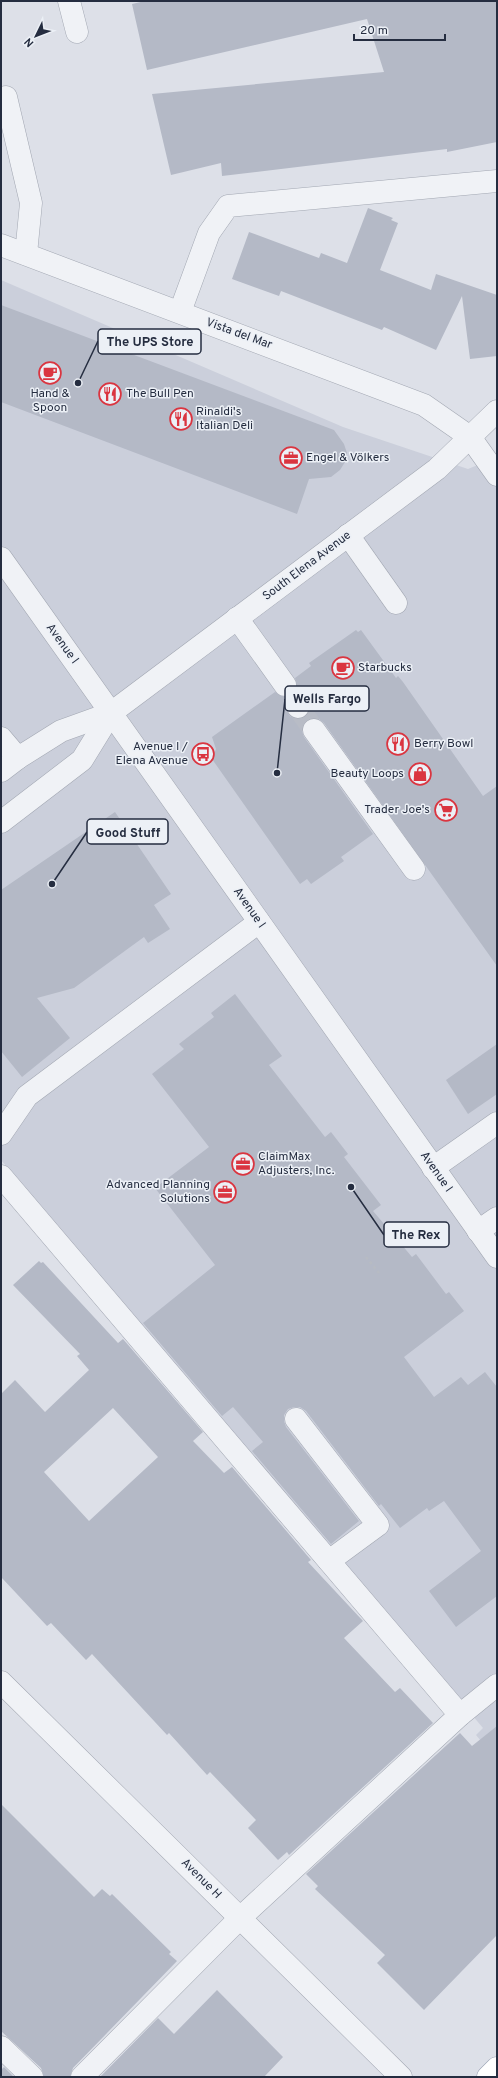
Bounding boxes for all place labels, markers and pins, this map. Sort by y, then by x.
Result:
callout: The UPS Store [98,329,201,354]
cafe icon: Hand & Spoon [37,360,63,386]
restaurant icon: The Bull Pen [97,381,123,407]
place label: Hand & Spoon [30,386,70,416]
place label: The Bull Pen [126,386,194,402]
place label: Rinaldi's Italian Deli [196,404,253,434]
restaurant icon: Rinaldi's Italian Deli [168,406,194,432]
office icon: Engel & Völkers [278,445,304,471]
place label: Engel & Völkers [306,450,389,466]
cafe icon: Starbucks [330,655,356,681]
place label: Starbucks [358,660,412,676]
callout: Wells Fargo [285,686,369,711]
restaurant icon: Berry Bowl [385,731,411,757]
place label: Berry Bowl [414,736,473,752]
place label: Avenue I / Elena Avenue [116,739,188,769]
bus stop icon: Avenue I / Elena Avenue [190,741,216,767]
shop icon: Beauty Loops [407,761,433,787]
place label: Beauty Loops [331,766,404,782]
supermarket icon: Trader Joe's [433,797,459,823]
place label: Trader Joe's [364,802,430,818]
callout: Good Stuff [87,819,168,844]
place label: ClaimMax Adjusters, Inc. [258,1149,335,1179]
office icon: ClaimMax Adjusters, Inc. [230,1151,256,1177]
place label: Advanced Planning Solutions [106,1177,210,1207]
office icon: Advanced Planning Solutions [212,1179,238,1205]
callout: The Rex [384,1222,449,1247]

